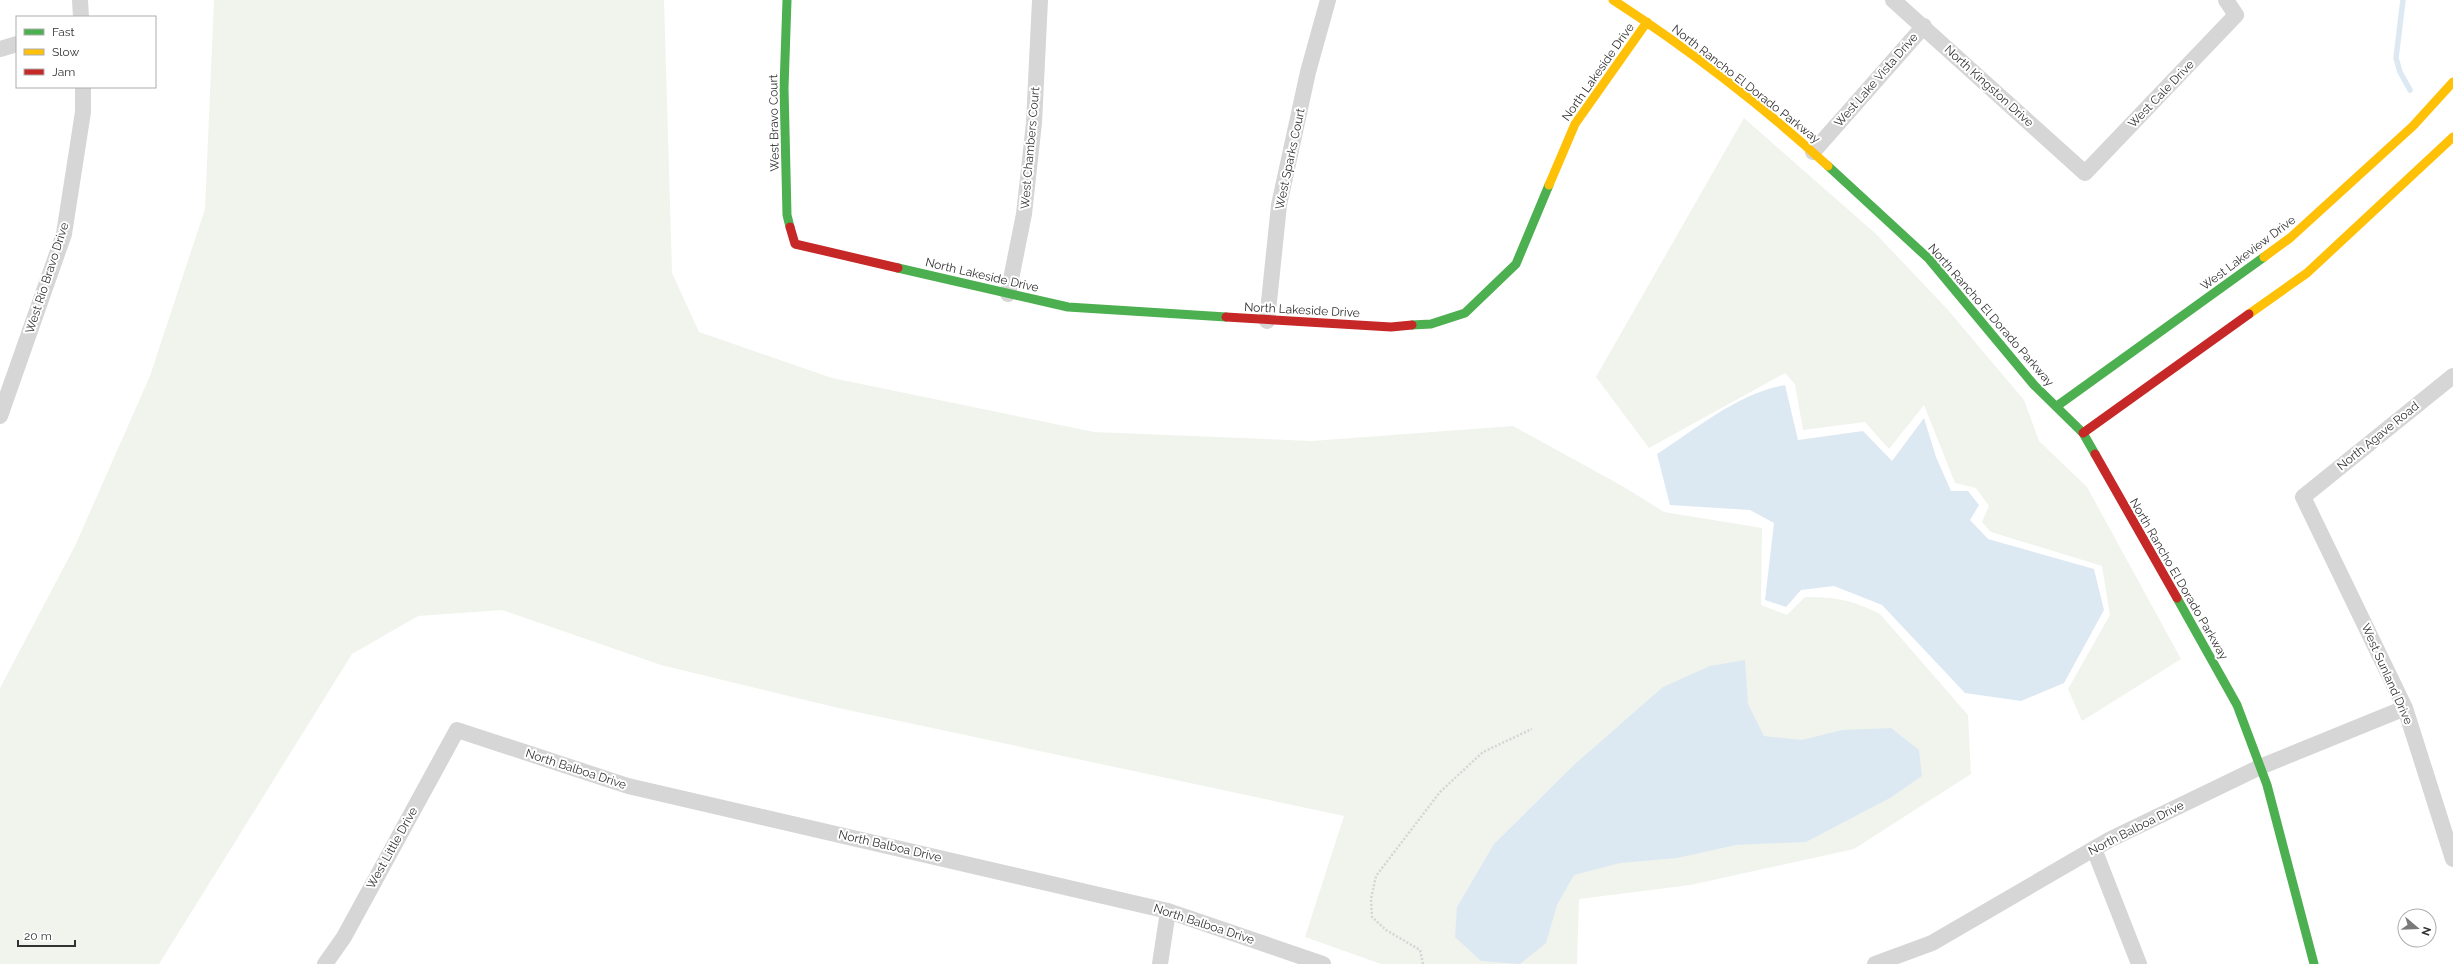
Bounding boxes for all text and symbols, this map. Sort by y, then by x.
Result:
legend [16,16,156,88]
street label: North Lakeside Drive [1559,21,1637,123]
street label: North Rancho El Dorado Parkway [1669,22,1823,146]
text: Fast [52,25,75,39]
street label: West Lake Vista Drive [1831,30,1921,130]
street label: North Kingston Drive [1942,42,2036,130]
text: Slow [52,45,79,59]
street label: West Cale Drive [2125,57,2197,131]
text: Jam [52,65,75,79]
street label: West Bravo Court [766,74,782,172]
street label: West Chambers Court [1018,86,1042,210]
street label: West Sparks Court [1272,107,1308,211]
street label: West Lakeview Drive [2198,213,2298,293]
street label: West Rio Bravo Drive [22,221,72,335]
street label: North Rancho El Dorado Parkway [1925,241,2057,389]
street label: North Lakeside Drive [924,255,1040,295]
street label: North Lakeside Drive [1244,300,1360,320]
street label: North Agave Road [2334,399,2422,473]
street label: North Rancho El Dorado Parkway [2127,496,2231,663]
street label: West Sunland Drive [2358,621,2416,727]
street label: North Balboa Drive [524,746,628,792]
street label: North Balboa Drive [2086,798,2186,858]
street label: West Little Drive [364,805,420,891]
street label: North Balboa Drive [837,827,943,865]
street label: North Balboa Drive [1152,901,1256,947]
north arrow [2397,908,2437,948]
scale bar [18,922,75,948]
text: N [2418,925,2433,937]
text: 20 m [24,929,52,943]

